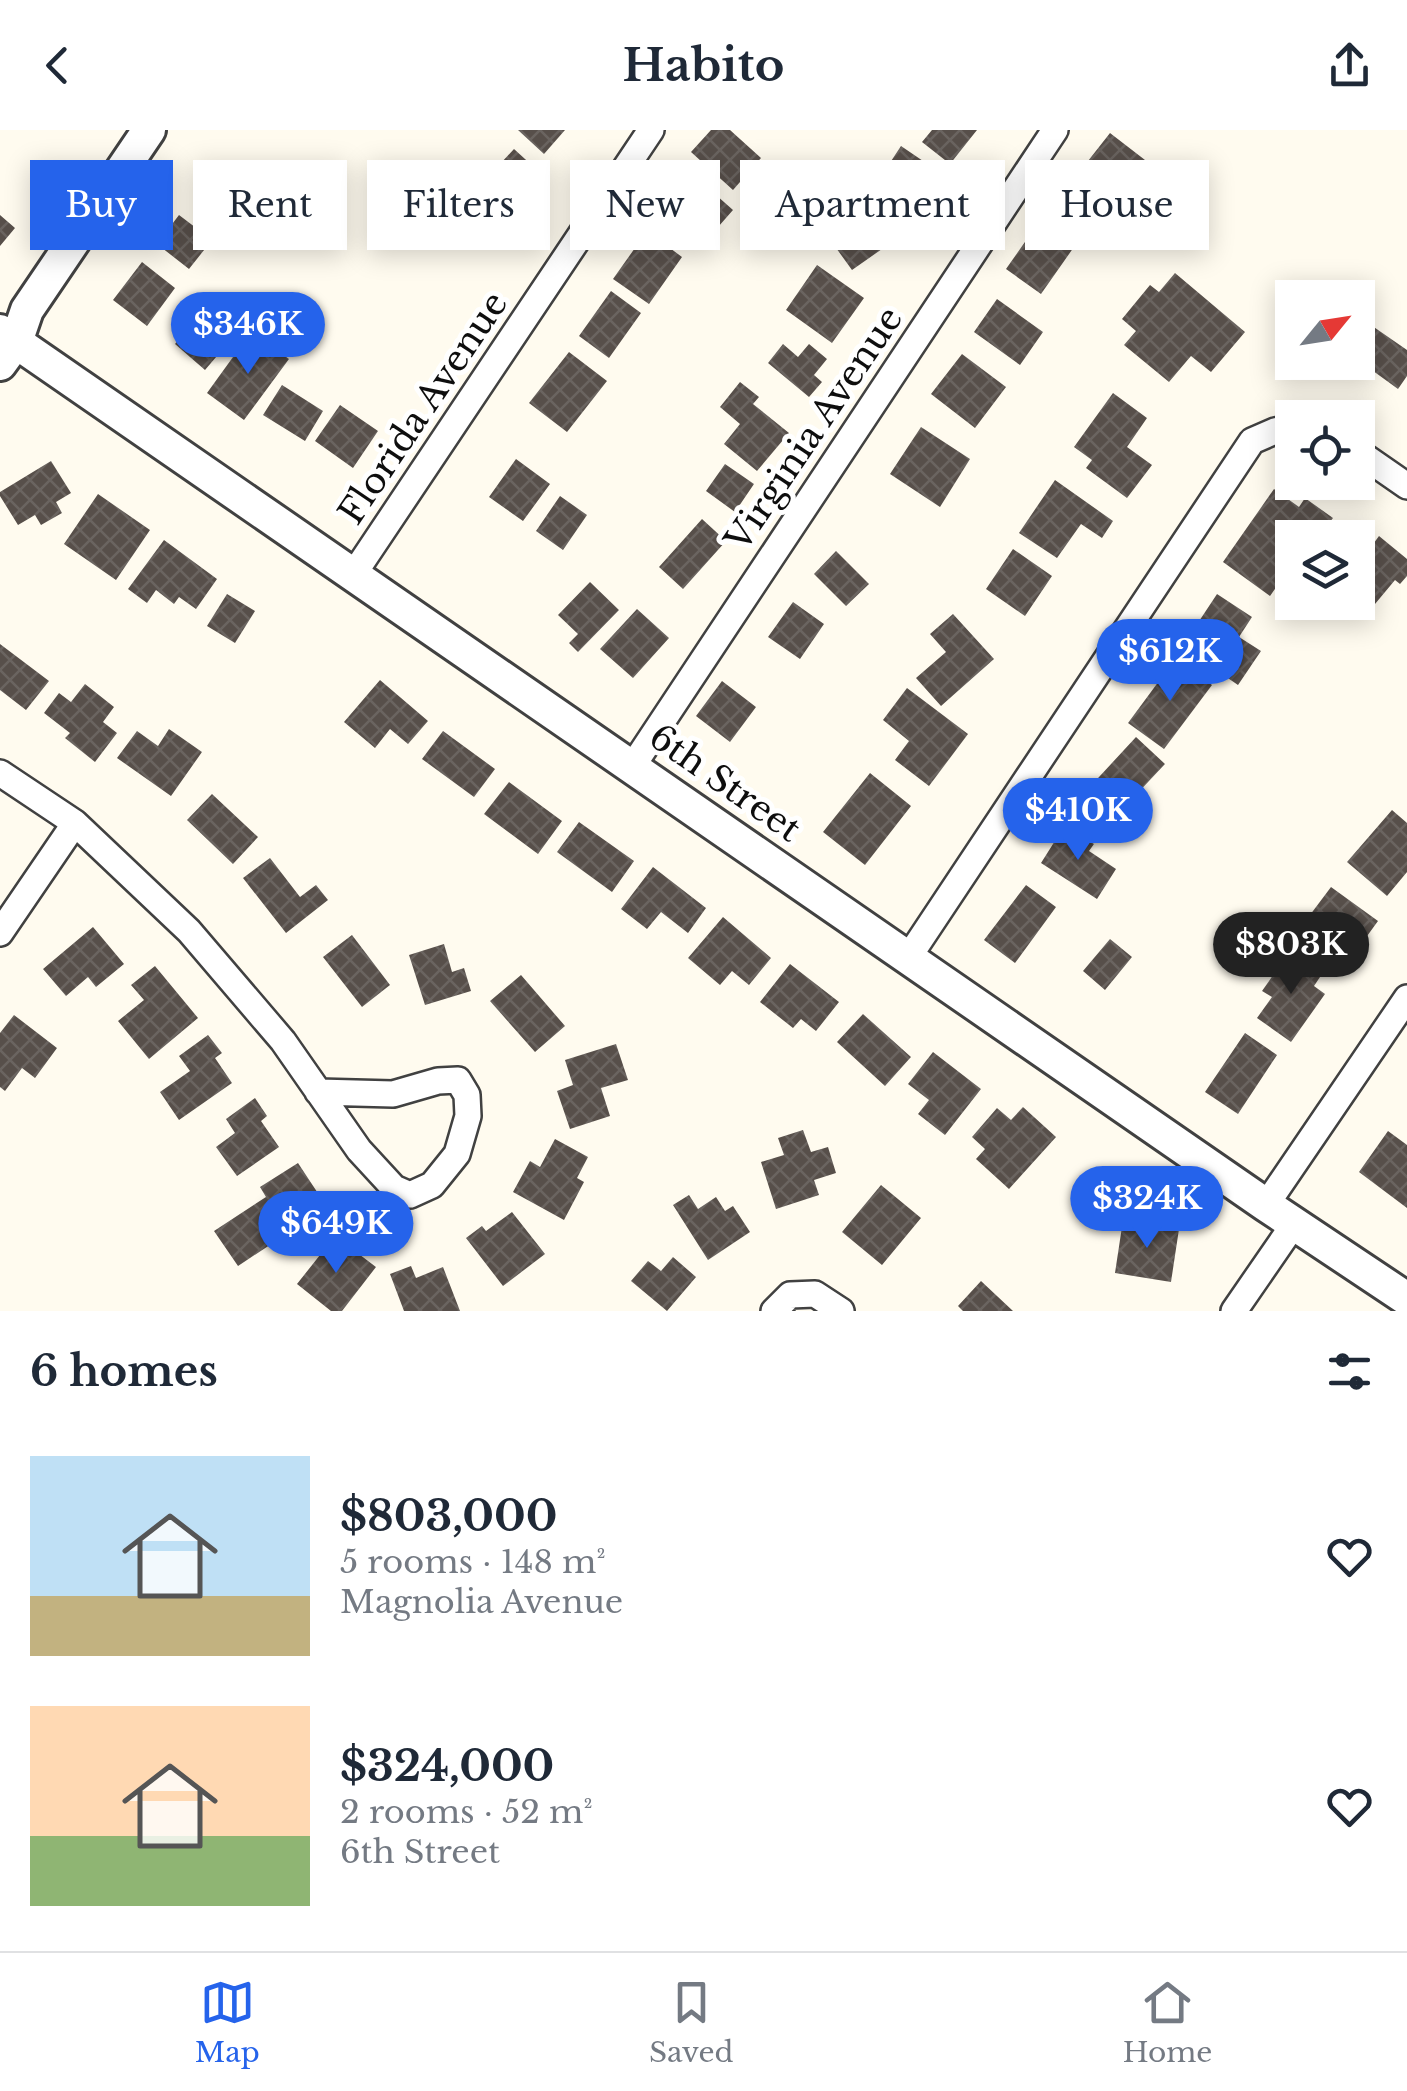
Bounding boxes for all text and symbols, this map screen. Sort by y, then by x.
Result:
text: Habito [623,37,784,93]
icon: back [30,38,85,93]
icon: share [1322,38,1377,93]
chip: Buy [30,160,173,250]
chip: Rent [193,160,347,250]
chip: Filters [367,160,550,250]
chip: New [570,160,720,250]
chip: Apartment [740,160,1005,250]
chip: House [1025,160,1209,250]
north arrow [1275,280,1375,380]
map controls [1275,280,1375,620]
street label: Florida Avenue [329,283,516,532]
pin: $346K [178,292,318,377]
street label: Virginia Avenue [715,298,911,560]
text: $346K [193,304,303,344]
button: locate [1275,400,1375,500]
button: layers [1275,520,1375,620]
pin: $612K [1100,619,1240,704]
text: $612K [1118,631,1222,671]
street label: 6th Street [641,715,809,850]
pin: $410K [1008,778,1148,863]
text: $410K [1025,790,1131,830]
pin: $803K [1221,912,1361,997]
text: $803K [1235,924,1347,964]
pin: $324K [1077,1166,1217,1251]
text: $324K [1092,1178,1202,1218]
pin: $649K [266,1191,406,1276]
text: $649K [280,1203,392,1243]
icon: filters [1322,1344,1377,1399]
text: 6 homes [30,1345,218,1397]
text: $803,000 [340,1490,557,1542]
icon: home [110,1496,230,1616]
icon: heart [1322,1529,1377,1584]
text: 5 rooms · 148 m² [340,1542,606,1582]
text: Magnolia Avenue [340,1582,623,1622]
text: $324,000 [340,1740,554,1792]
icon: home [110,1746,230,1866]
icon: heart [1322,1779,1377,1834]
text: 2 rooms · 52 m² [340,1792,593,1832]
text: 6th Street [340,1832,500,1872]
tab: Map [195,1975,260,2070]
tab: Saved [649,1975,733,2070]
tab: Home [1123,1975,1212,2070]

